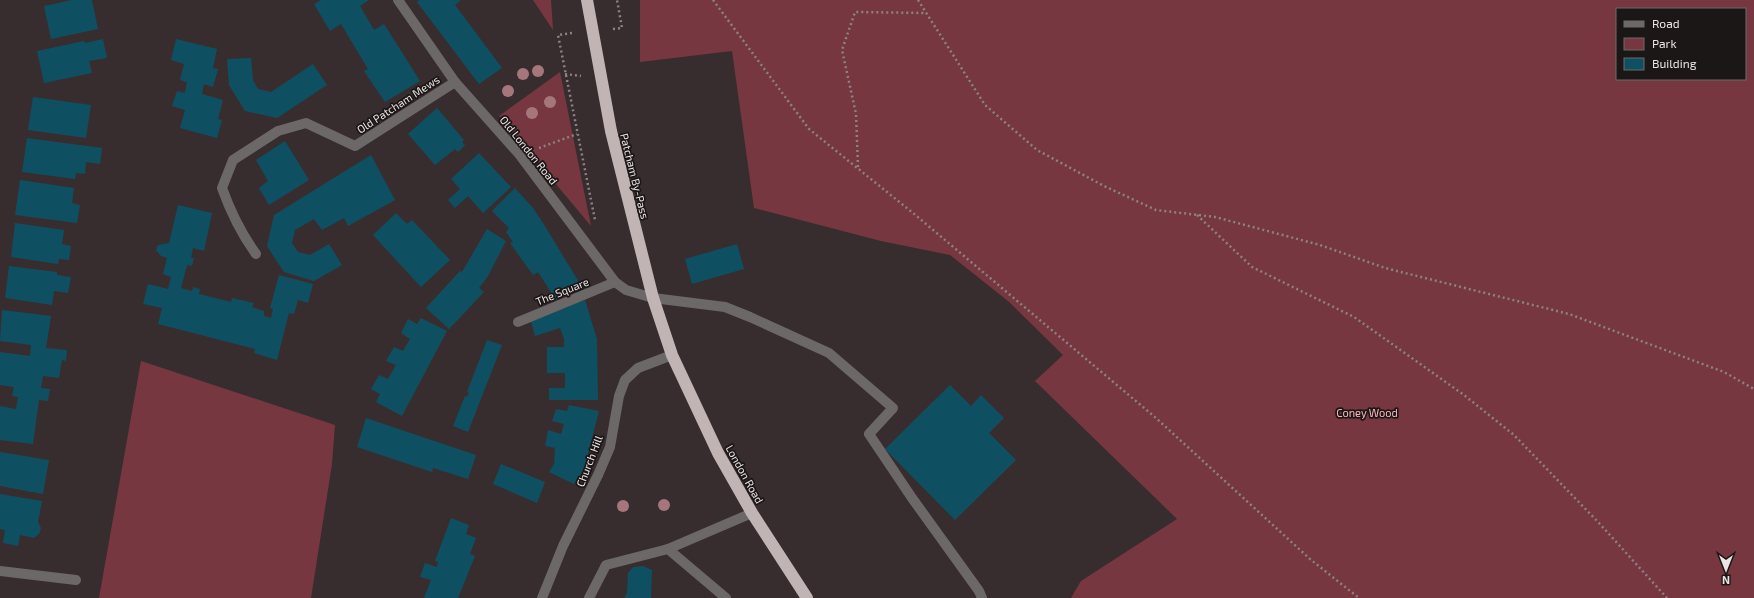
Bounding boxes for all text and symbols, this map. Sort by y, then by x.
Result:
legend [1616,8,1746,80]
text: Road [1652,16,1680,30]
text: Park [1652,36,1677,50]
text: Building [1652,56,1697,70]
street label: Old Patcham Mews [354,72,442,136]
street label: Old London Road [497,113,561,187]
street label: Patcham By-Pass [618,132,652,221]
street label: The Square [534,274,591,308]
park label: Coney Wood [1336,406,1398,419]
street label: Church Hill [573,433,605,489]
street label: London Road [724,442,766,506]
north arrow [1706,550,1746,590]
text: N [1722,574,1730,587]

